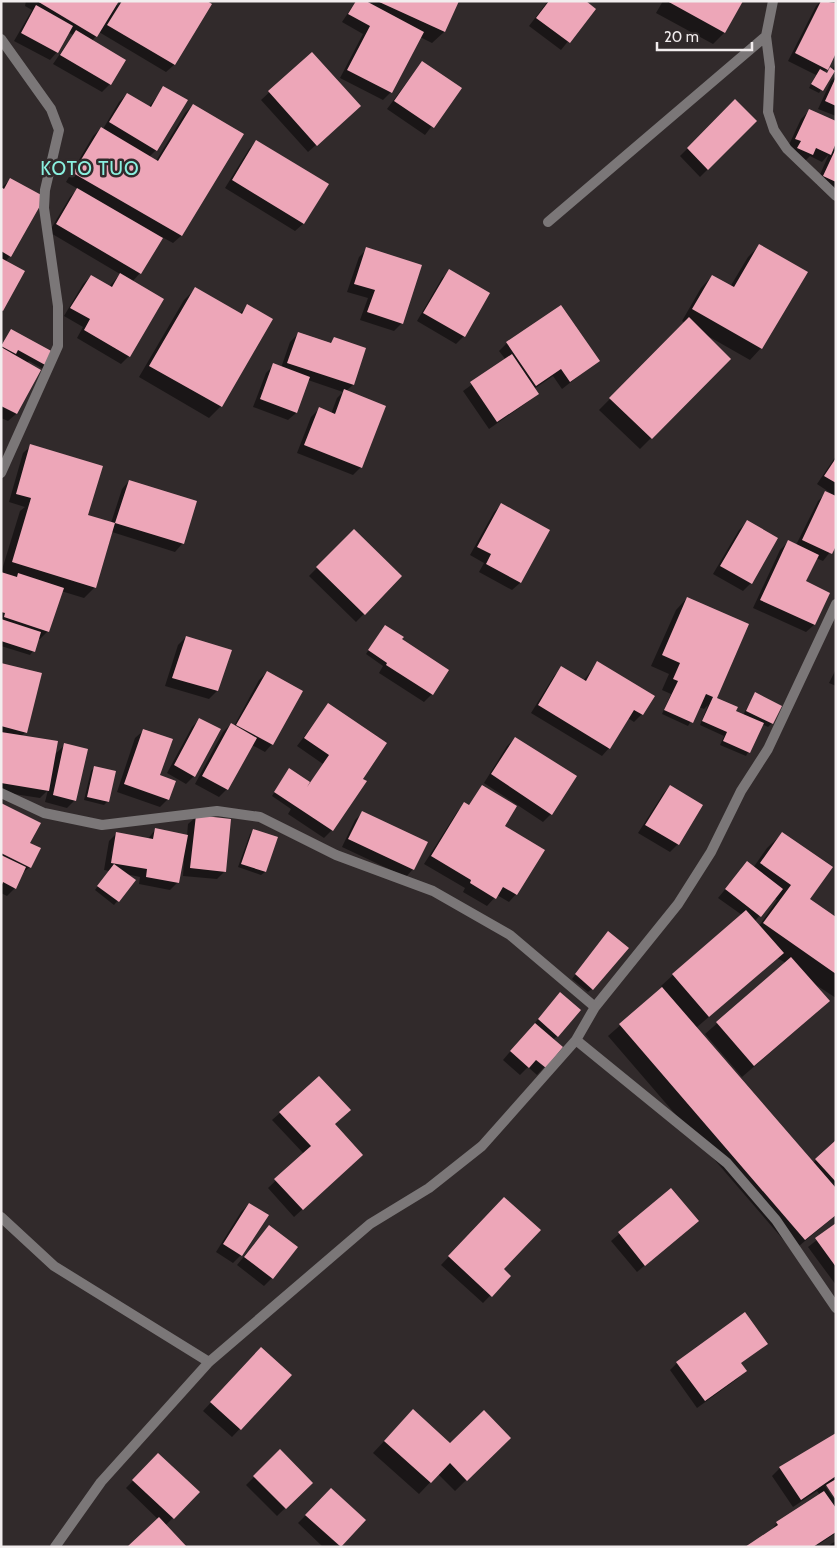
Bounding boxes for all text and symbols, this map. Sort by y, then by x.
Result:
scale bar [657,20,752,52]
text: 20 m [664,28,699,46]
district label: KOTO TUO [40,157,140,180]

